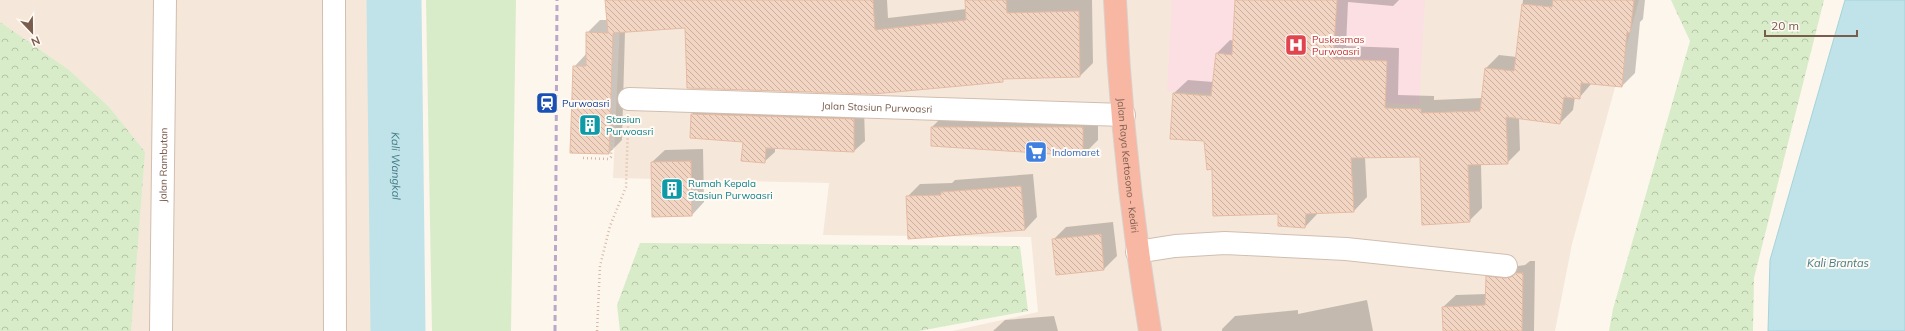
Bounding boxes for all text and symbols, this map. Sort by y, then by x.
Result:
north arrow [12,12,52,52]
scale bar [1765,12,1857,38]
text: 20 m [1771,18,1799,33]
hospital icon: Puskesmas Purwoasri [1283,32,1309,58]
text: N [29,33,42,49]
place label: Puskesmas Purwoasri [1312,33,1364,58]
station icon: Purwoasri [534,90,560,116]
place label: Purwoasri [562,97,609,110]
street label: Jalan Raya Kertosono - Kediri [1114,98,1141,234]
street label: Jalan Stasiun Purwoasri [821,99,933,116]
building icon: Stasiun Purwoasri [577,112,603,138]
place label: Stasiun Purwoasri [606,113,653,138]
street label: Jalan Rambutan [157,127,170,203]
water label: Kali Wangkal [389,132,403,200]
supermarket icon: Indomaret [1023,139,1049,165]
place label: Indomaret [1052,146,1100,159]
building icon: Rumah Kepala Stasiun Purwoasri [659,176,685,202]
place label: Rumah Kepala Stasiun Purwoasri [688,177,773,202]
water label: Kali Brantas [1807,256,1870,270]

